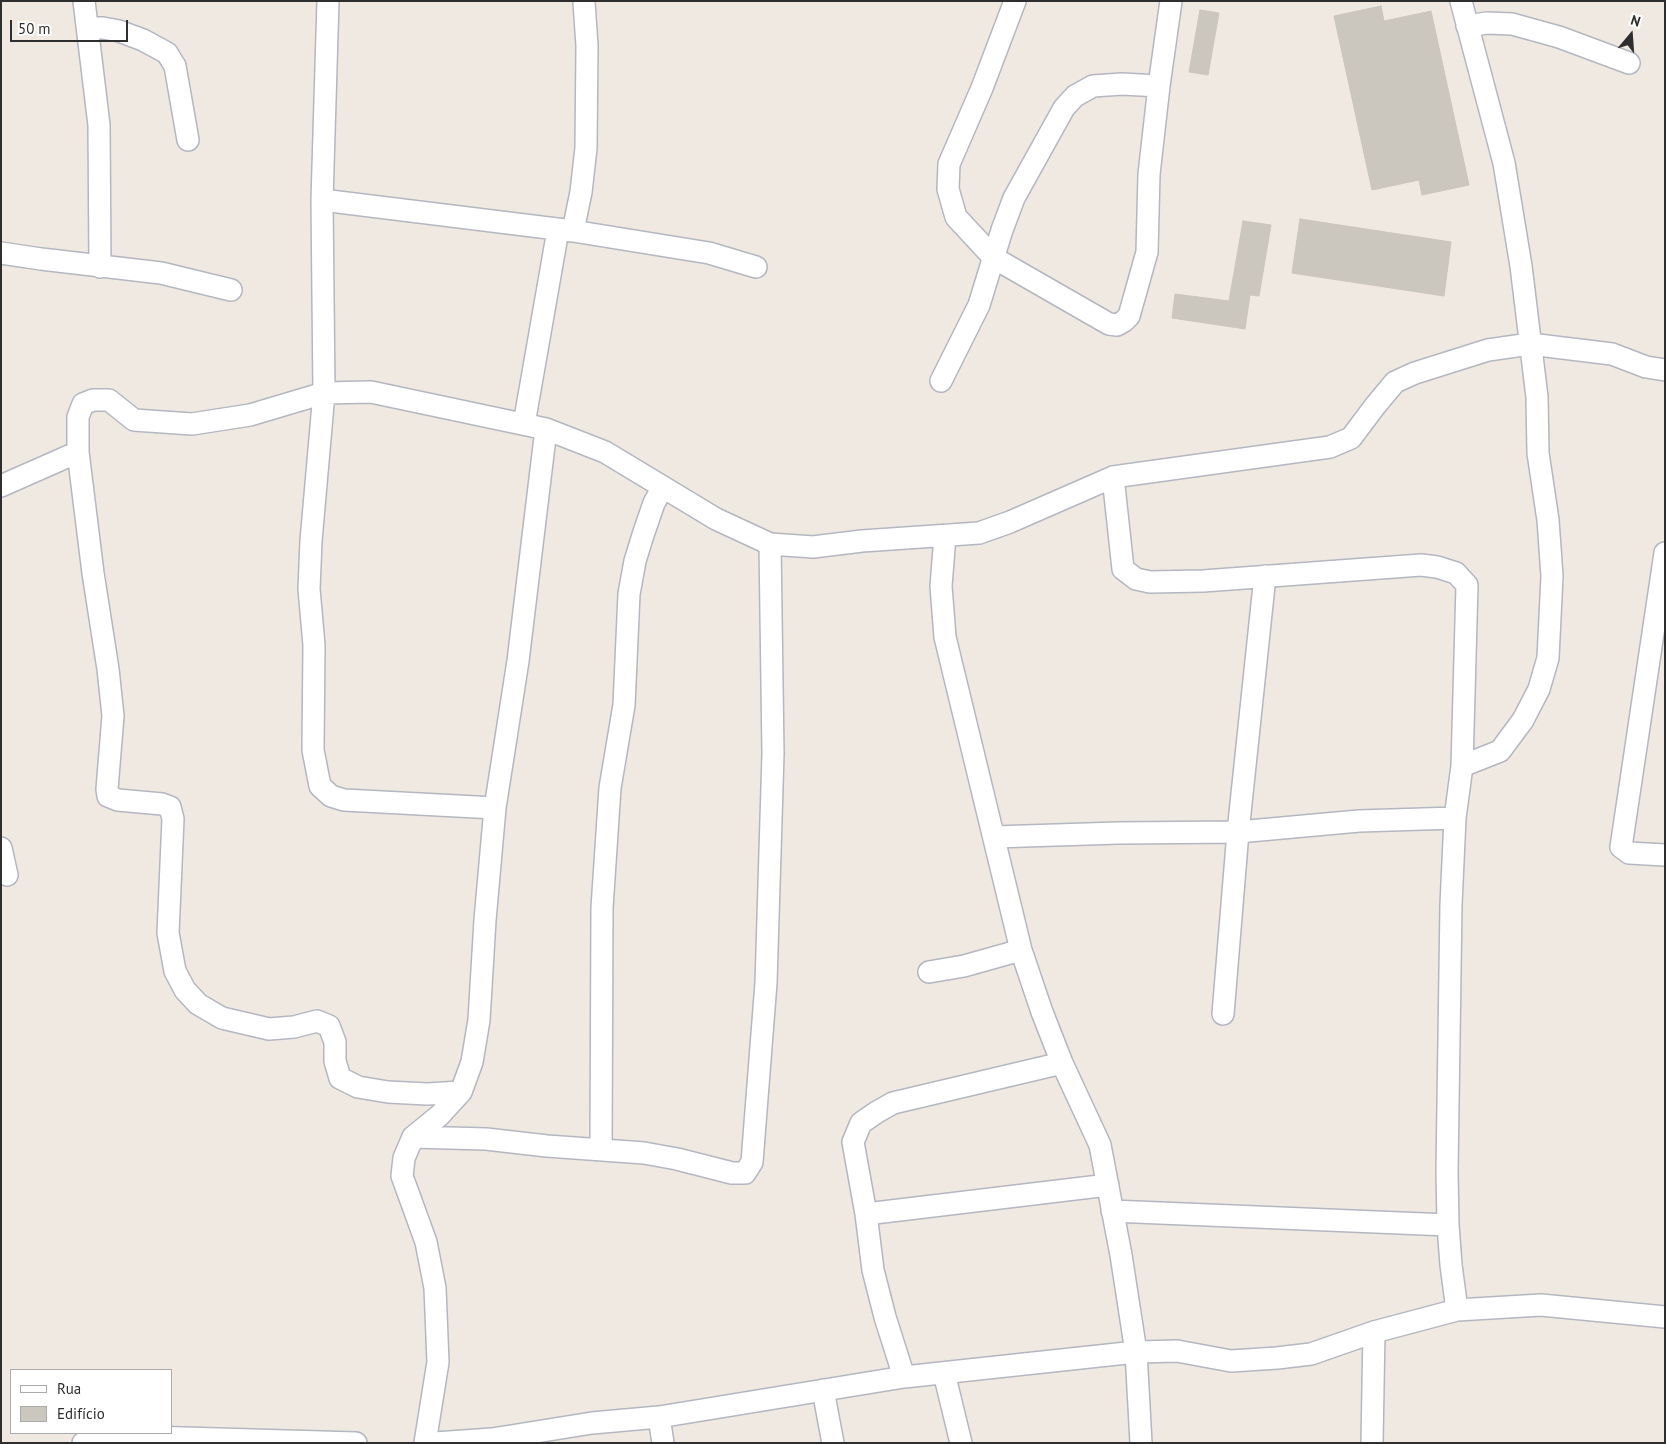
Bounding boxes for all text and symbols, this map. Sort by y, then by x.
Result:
scale bar [12,10,130,42]
north arrow [1606,10,1656,60]
text: N [1628,11,1643,31]
text: 50 m [18,19,51,38]
legend [10,1369,172,1434]
text: Rua [57,1379,81,1398]
text: Edifício [57,1404,105,1423]

